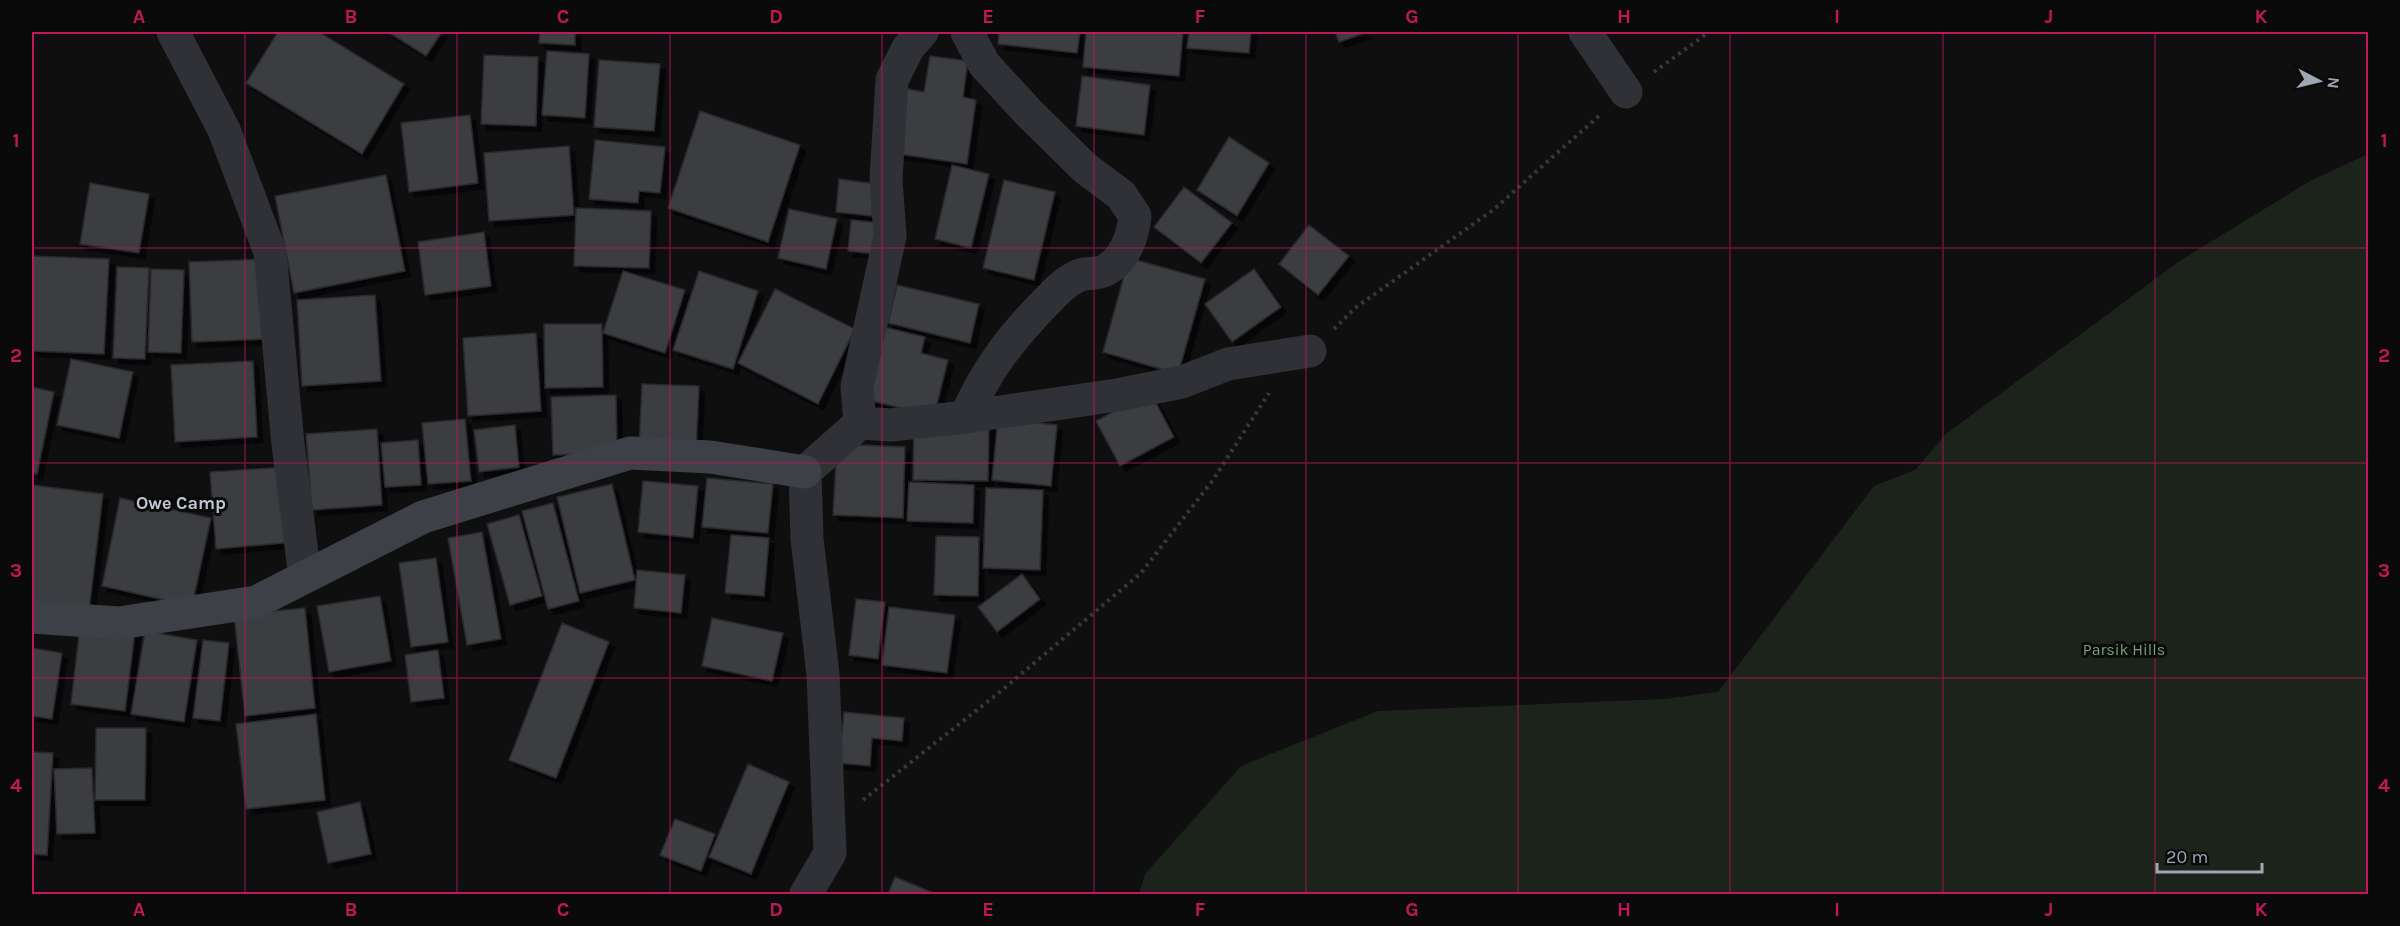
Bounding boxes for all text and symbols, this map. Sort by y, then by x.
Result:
text: A [133,5,146,28]
text: B [345,5,357,28]
text: C [557,5,569,28]
text: D [769,5,783,28]
text: E [982,5,994,28]
text: F [1195,5,1206,28]
text: G [1405,5,1419,28]
text: H [1617,5,1631,28]
text: I [1834,5,1840,28]
text: J [2045,5,2053,28]
text: K [2254,5,2268,28]
north arrow [2289,51,2349,111]
text: N [2323,76,2344,90]
text: 1 [12,129,20,152]
text: 1 [2380,129,2388,152]
text: 2 [10,344,22,367]
text: 2 [2378,344,2390,367]
district label: Owe Camp [136,492,226,514]
text: 3 [10,559,22,582]
text: 3 [2378,559,2390,582]
park label: Parsik Hills [2083,640,2165,659]
text: 4 [10,774,22,797]
text: 4 [2378,774,2390,797]
scale bar [2157,836,2262,874]
text: 20 m [2166,846,2208,868]
text: A [133,898,146,921]
text: B [345,898,357,921]
text: C [557,898,569,921]
text: D [769,898,783,921]
text: E [982,898,994,921]
text: F [1195,898,1206,921]
text: G [1405,898,1419,921]
text: H [1617,898,1631,921]
text: I [1834,898,1840,921]
text: J [2045,898,2053,921]
text: K [2254,898,2268,921]

